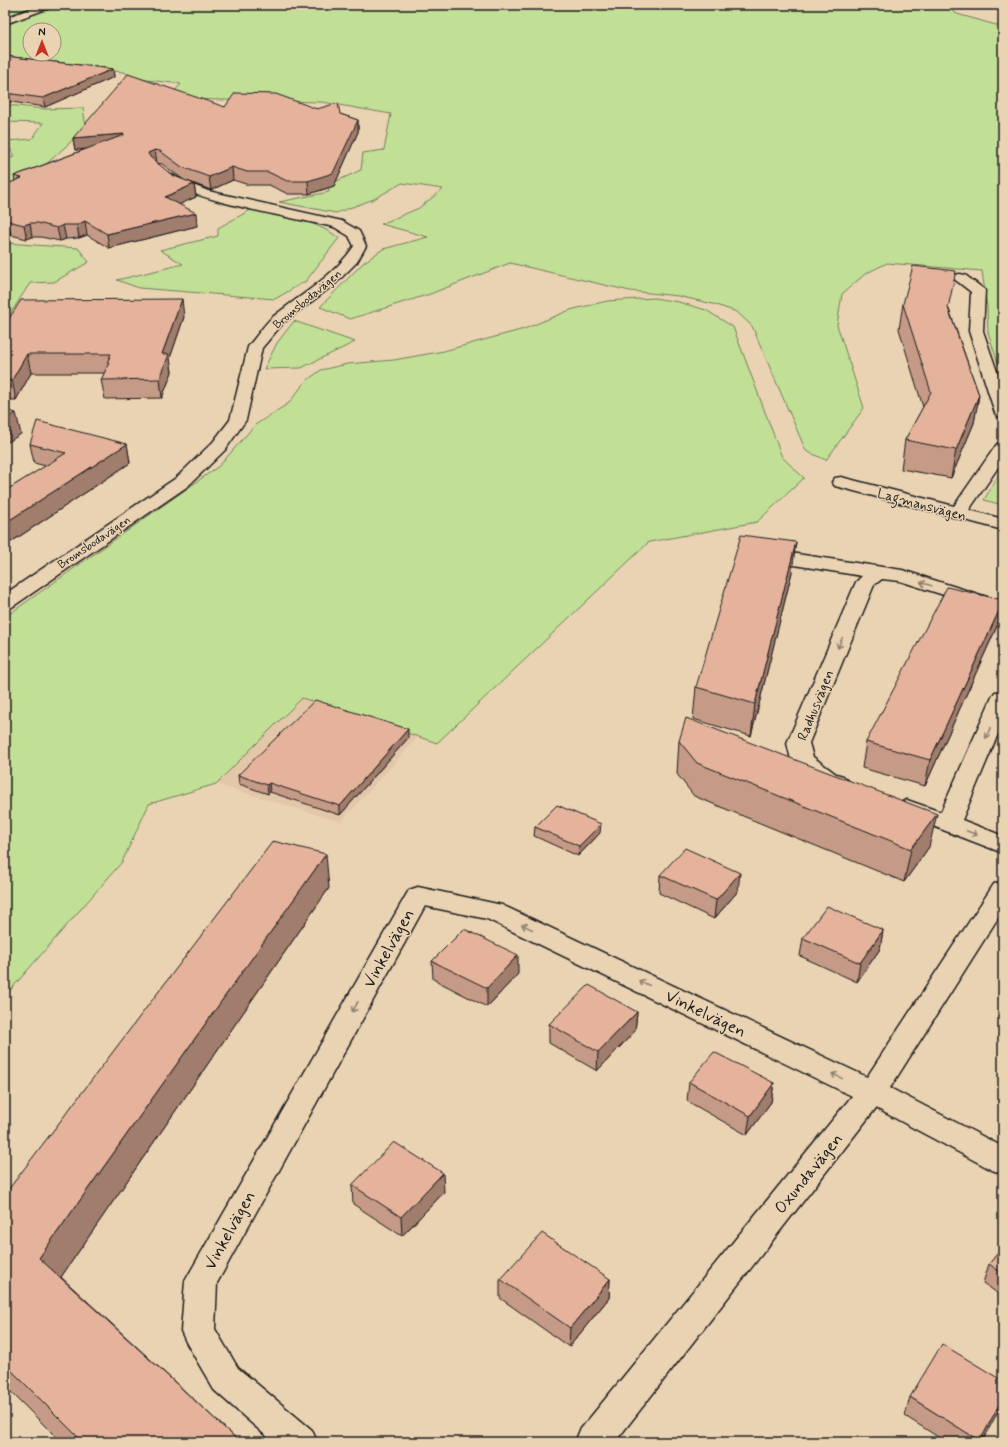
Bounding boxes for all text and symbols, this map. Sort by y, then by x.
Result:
north arrow [22,22,62,62]
text: N [38,26,46,40]
street label: Bromsbodavägen [270,266,345,333]
street label: Lagmansvägen [875,484,968,527]
street label: Bromsbodavägen [55,512,134,573]
one-way arrow [920,579,932,587]
one-way arrow [836,637,843,649]
street label: Radhusvägen [794,667,838,743]
one-way arrow [983,726,991,738]
one-way arrow [966,830,978,838]
street label: Vinkelvägen [358,905,420,992]
one-way arrow [521,923,533,930]
one-way arrow [638,979,650,986]
street label: Vinkelvägen [661,985,750,1044]
one-way arrow [351,1001,358,1013]
one-way arrow [831,1072,843,1079]
street label: Oxundavägen [770,1129,849,1219]
street label: Vinkelvägen [199,1187,261,1274]

